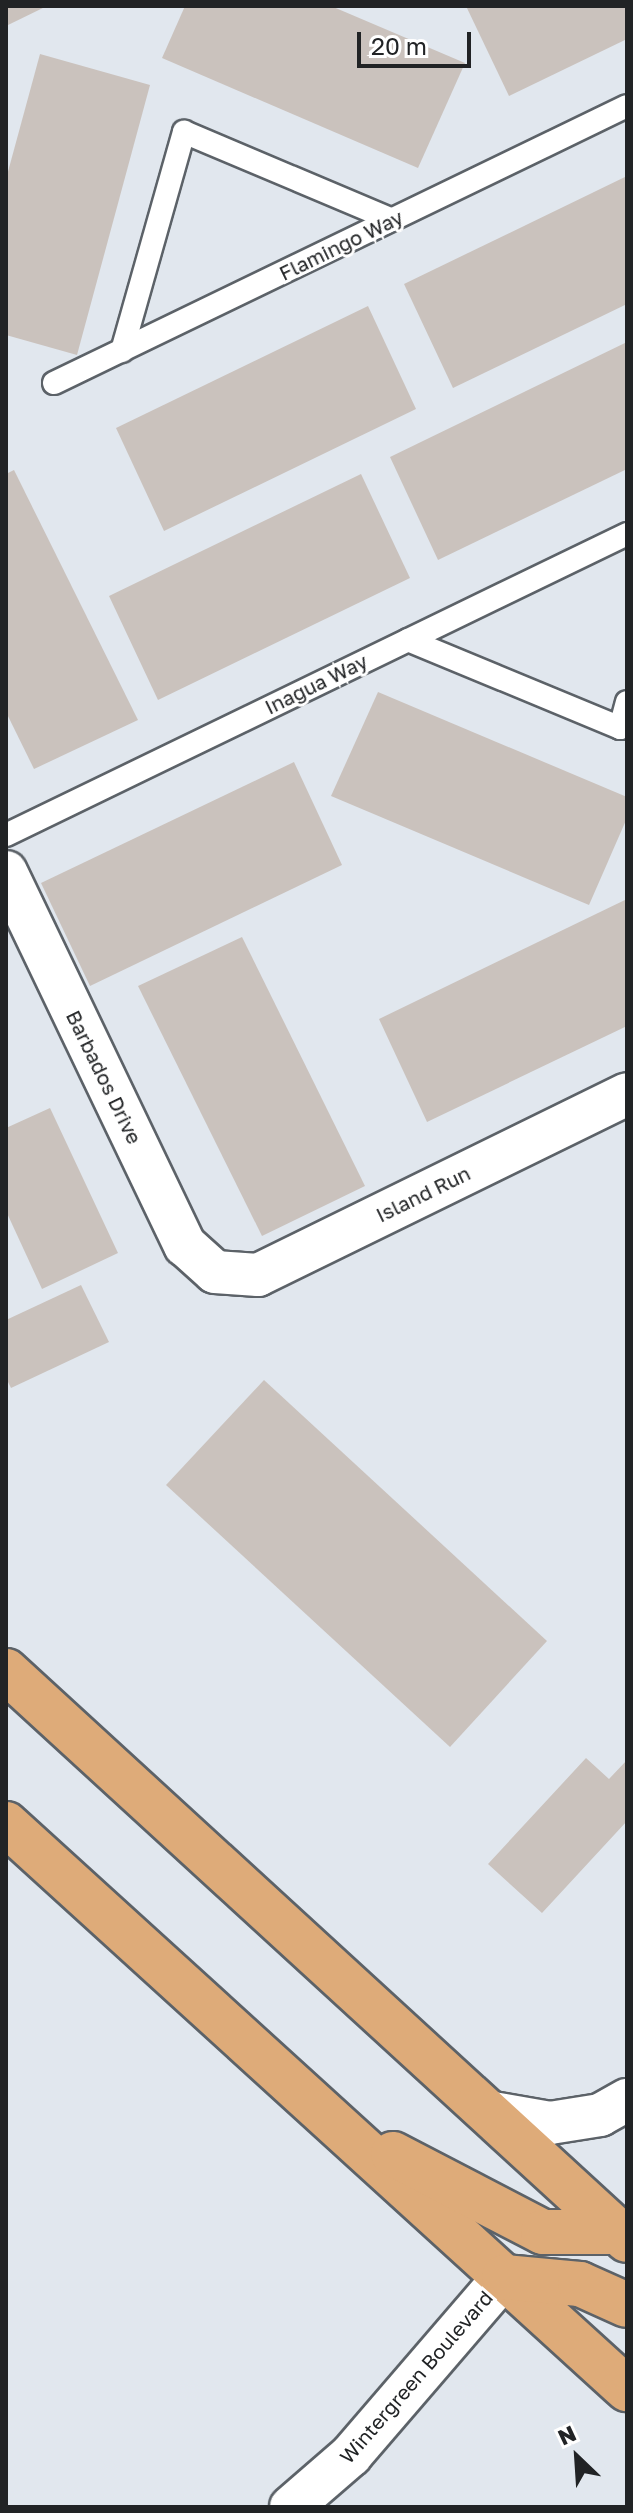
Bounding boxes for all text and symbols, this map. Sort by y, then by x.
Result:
scale bar [361,16,475,66]
text: 20 m [371,31,427,60]
street label: Flamingo Way [275,205,407,285]
street label: Inagua Way [261,649,371,719]
street label: Barbados Drive [61,1006,147,1148]
street label: Island Run [372,1161,474,1227]
street label: Wintergreen Boulevard [334,2286,498,2468]
north arrow [537,2417,617,2497]
text: N [553,2419,580,2451]

